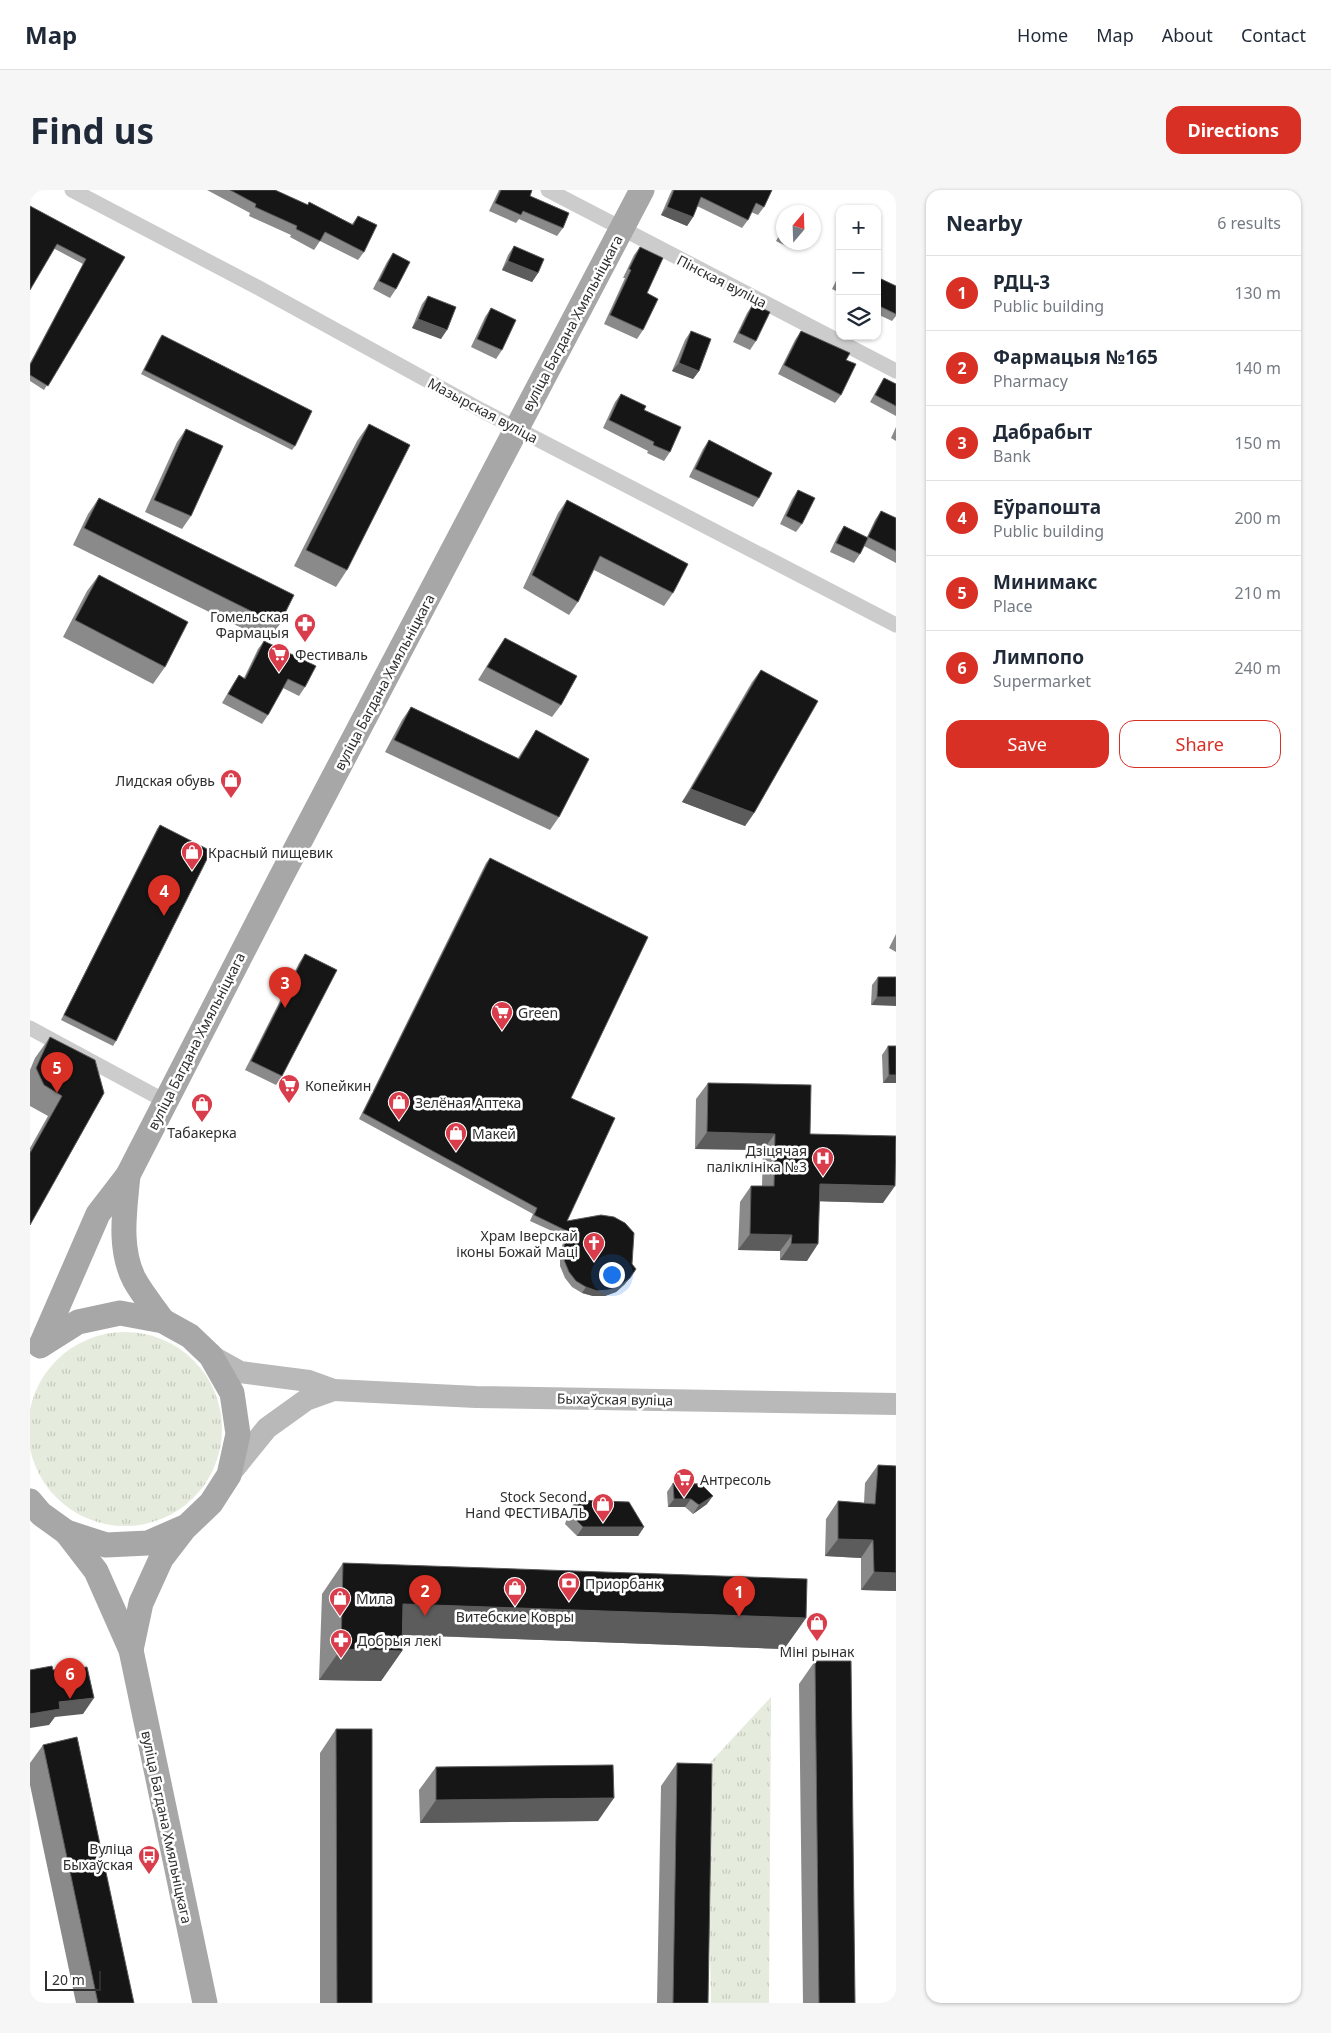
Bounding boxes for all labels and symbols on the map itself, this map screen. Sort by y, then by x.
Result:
north arrow [776,205,821,250]
street label: вуліца Багдана Хмяльніцкага [517,232,627,414]
street label: Пінская вуліца [674,250,770,312]
street label: Мазырская вуліца [425,373,541,447]
street label: вуліца Багдана Хмяльніцкага [329,591,439,773]
place label: Гомельская Фармацыя [210,607,289,642]
pharmacy icon: Гомельская Фармацыя [293,612,317,643]
supermarket icon: Фестиваль [267,642,291,673]
place label: Фестиваль [295,645,368,664]
shop icon: Лидская обувь [219,768,243,799]
place label: Лидская обувь [116,771,215,790]
shop icon: Красный пищевик [180,840,204,871]
place label: Красный пищевик [208,843,334,862]
pin: 4 [148,875,180,916]
street label: вуліца Багдана Хмяльніцкага [143,949,249,1133]
pin: 3 [269,967,301,1008]
supermarket icon: Green [490,1000,514,1031]
place label: Green [518,1003,558,1022]
pin: 5 [41,1052,73,1093]
supermarket icon: Копейкин [277,1073,301,1104]
place label: Копейкин [305,1076,371,1095]
shop icon: Зелёная Аптека [387,1090,411,1121]
shop icon: Табакерка [190,1092,214,1123]
place label: Зелёная Аптека [415,1093,521,1112]
shop icon: Макей [444,1121,468,1152]
place label: Табакерка [167,1123,237,1142]
place label: Макей [472,1124,516,1143]
place label: Дзіцячая паліклініка №3 [707,1141,807,1176]
hospital icon: Дзіцячая паліклініка №3 [811,1146,835,1177]
place label: Храм Іверскай іконы Божай Маці [456,1226,578,1261]
church icon: Храм Іверскай іконы Божай Маці [582,1231,606,1262]
your location [599,1262,625,1288]
street label: Быхаўская вуліца [557,1388,673,1410]
supermarket icon: Антресоль [672,1467,696,1498]
place label: Антресоль [700,1470,771,1489]
place label: Stock Second Hand ФЕСТИВАЛЬ [465,1487,587,1522]
shop icon: Stock Second Hand ФЕСТИВАЛЬ [591,1492,615,1523]
bank icon: Приорбанк [557,1571,581,1602]
place label: Приорбанк [585,1574,662,1593]
pin: 2 [409,1575,441,1616]
shop icon: Витебские Ковры [503,1576,527,1607]
pin: 1 [723,1576,755,1617]
shop icon: Мила [328,1586,352,1617]
place label: Мила [356,1589,393,1608]
place label: Витебские Ковры [456,1607,574,1626]
shop icon: Міні рынак [805,1611,829,1642]
pharmacy icon: Добрыя лекі [329,1628,353,1659]
place label: Добрыя лекі [357,1631,442,1650]
place label: Міні рынак [779,1642,855,1661]
pin: 6 [54,1658,86,1699]
street label: вуліца Багдана Хмяльніцкага [137,1729,197,1925]
place label: Вуліца Быхаўская [63,1839,133,1874]
bus stop icon: Вуліца Быхаўская [137,1844,161,1875]
scale bar [45,1968,101,1991]

